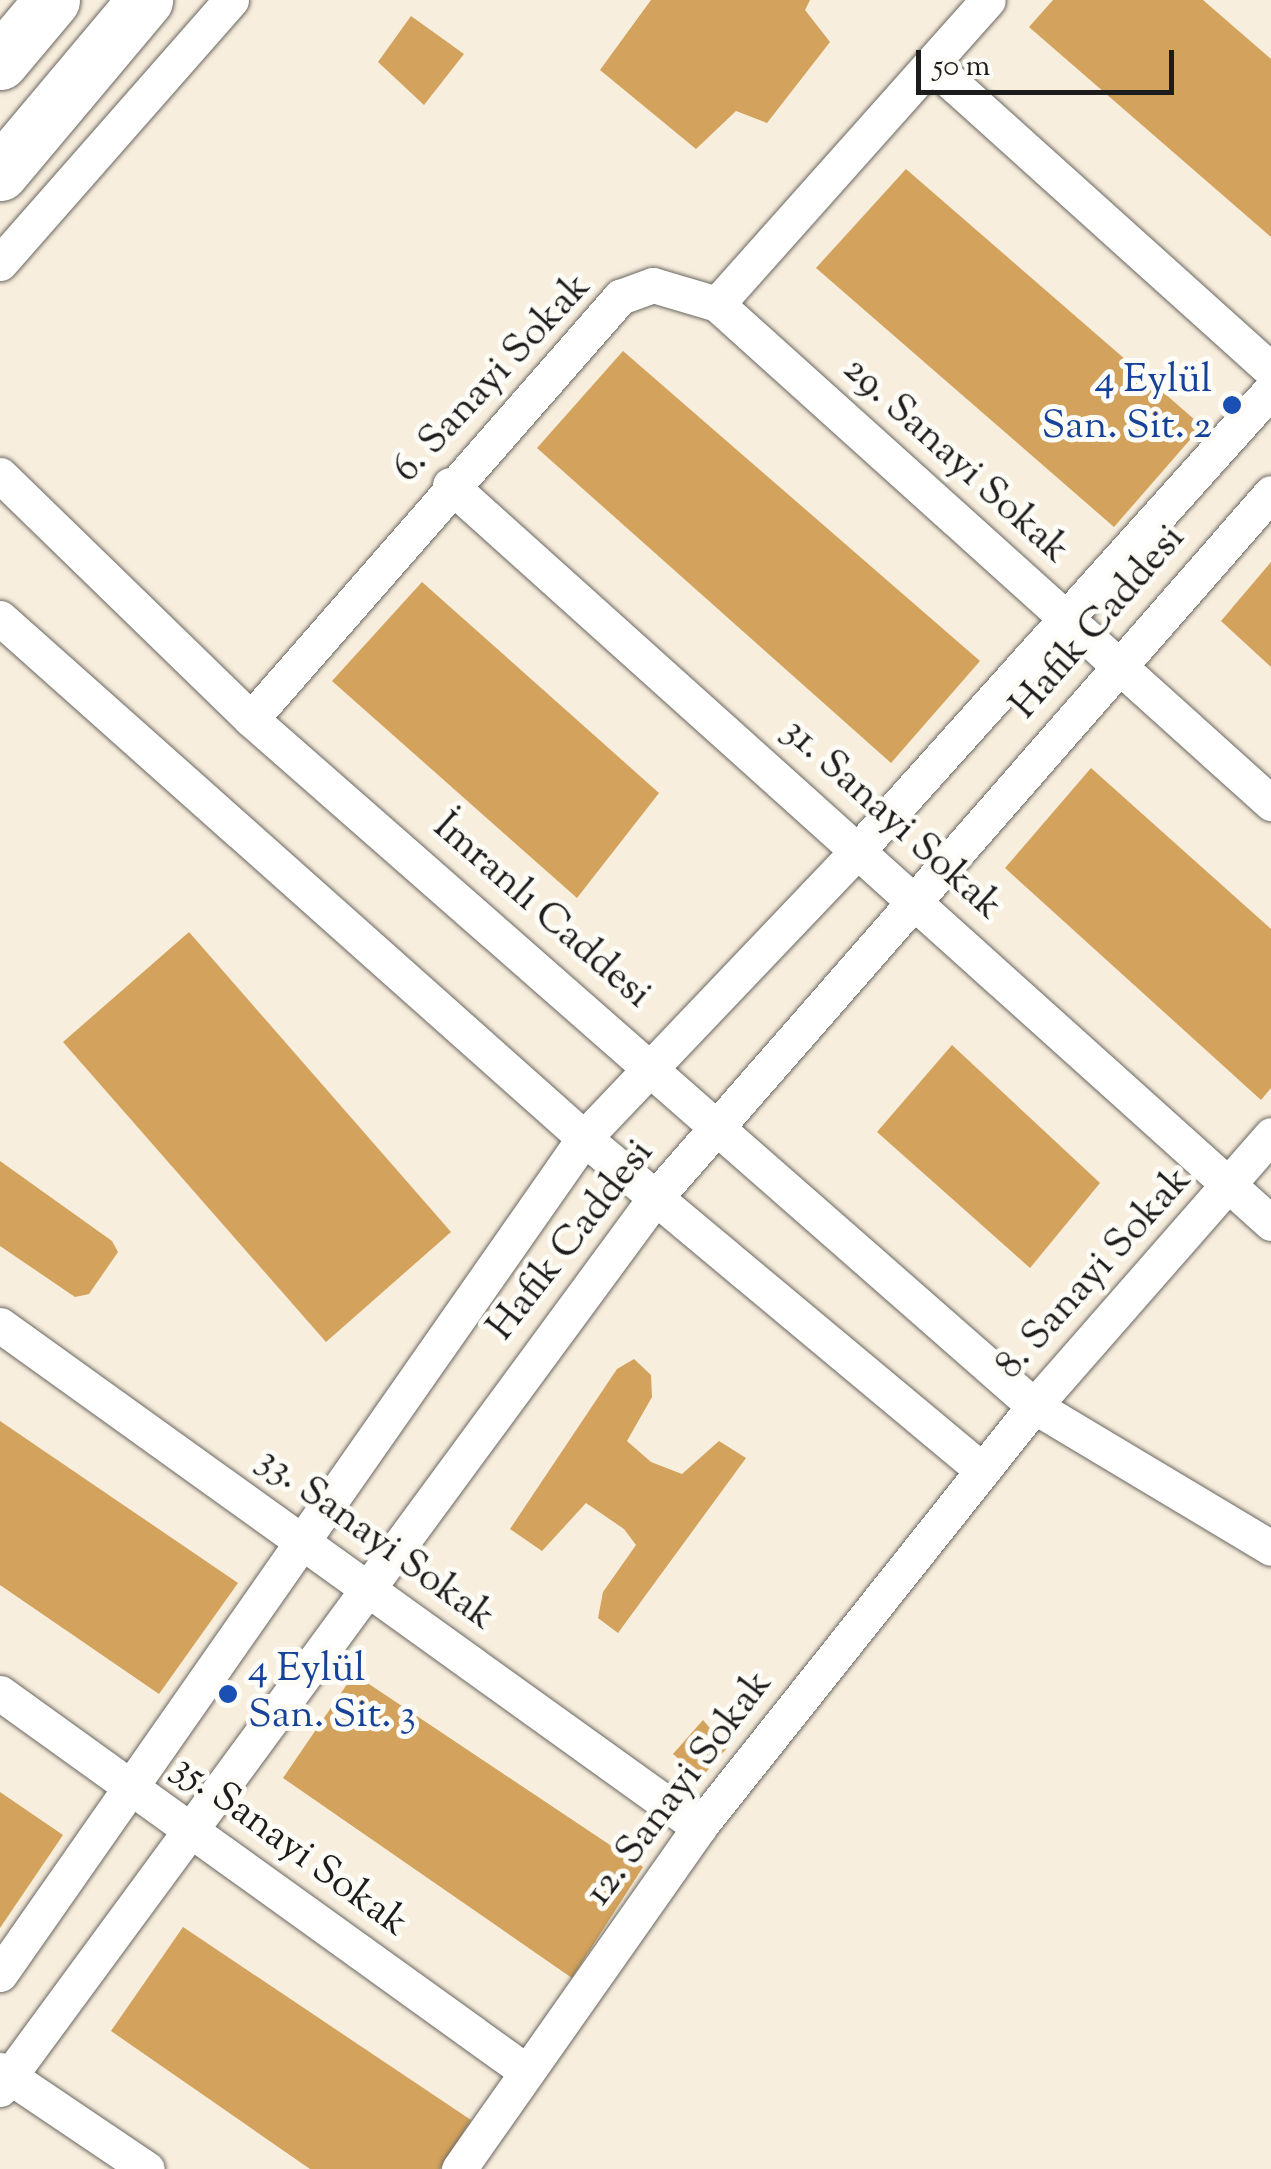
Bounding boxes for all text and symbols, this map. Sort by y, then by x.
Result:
scale bar [921,30,1178,92]
text: 50 m [933,46,990,89]
street label: 6. Sanayi Sokak [384,264,602,494]
street label: 29. Sanayi Sokak [832,347,1078,575]
place label: 4 Eylül San. Sit. 2 [1041,358,1212,452]
marker: 4 Eylül San. Sit. 2 [1221,394,1243,416]
street label: Hafik Caddesi [1002,516,1196,730]
street label: 31. Sanayi Sokak [771,709,1011,931]
street label: İmranlı Caddesi [422,804,660,1020]
street label: Hafik Caddesi [479,1131,665,1351]
street label: 8. Sanayi Sokak [987,1158,1203,1390]
street label: 33. Sanayi Sokak [247,1438,503,1642]
place label: 4 Eylül San. Sit. 3 [248,1647,416,1741]
street label: 12. Sanayi Sokak [576,1662,784,1916]
marker: 4 Eylül San. Sit. 3 [217,1683,239,1705]
street label: 35. Sanayi Sokak [162,1745,416,1949]

